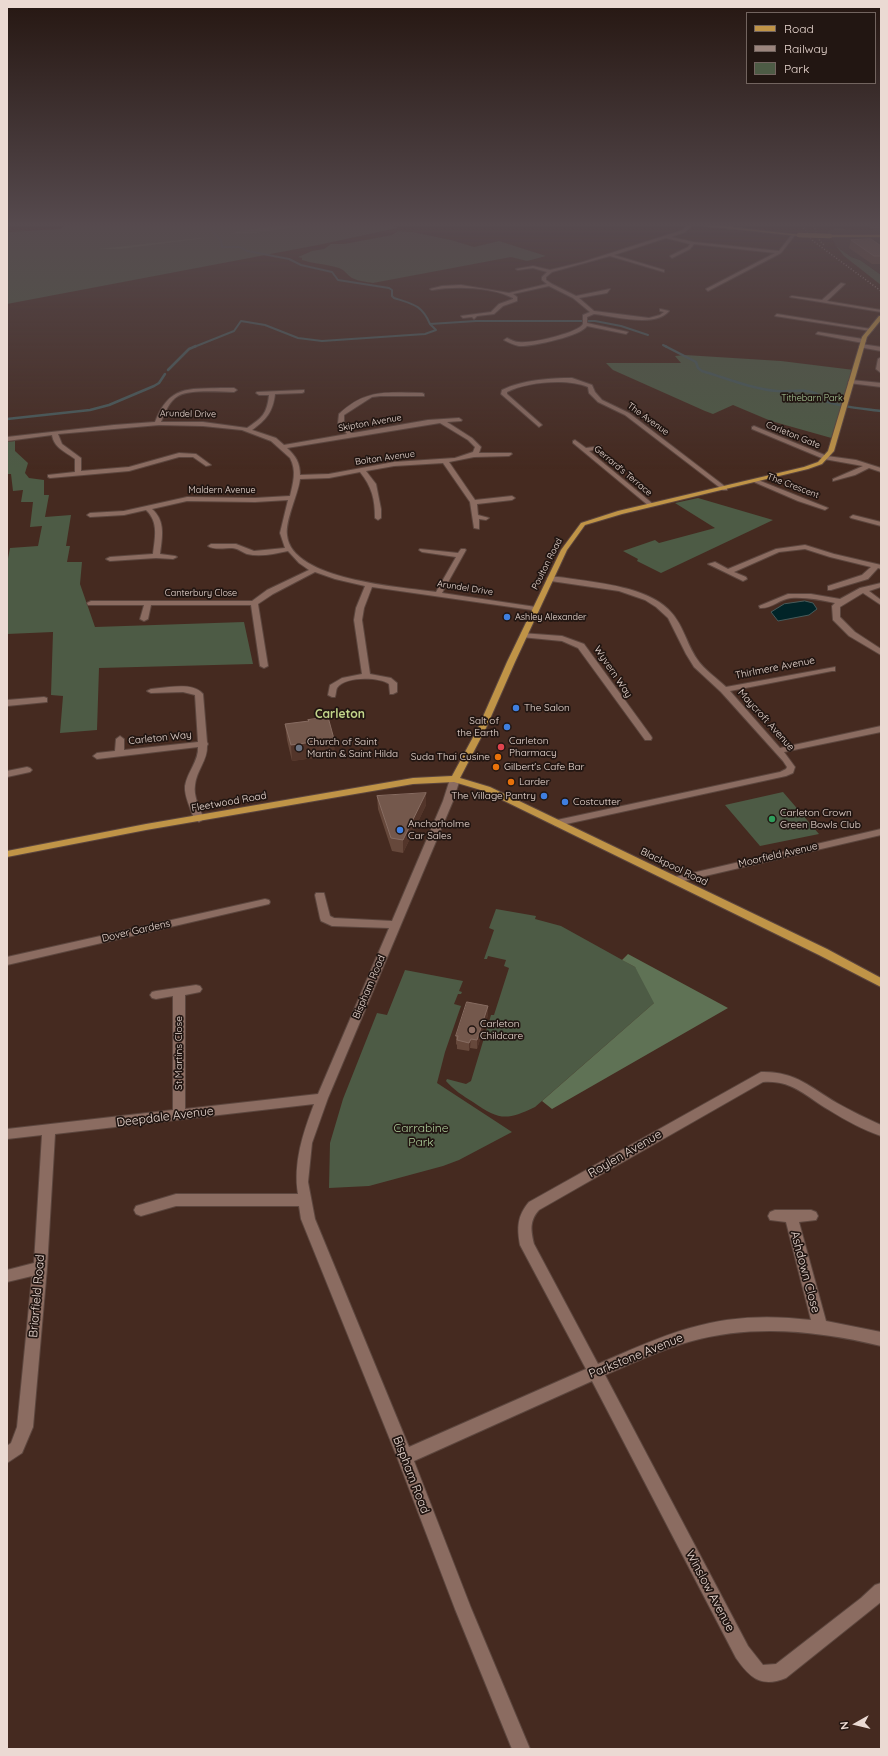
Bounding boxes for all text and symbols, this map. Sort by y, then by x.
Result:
legend [746,12,876,84]
text: Road [784,21,814,36]
text: Railway [784,41,828,56]
text: Park [784,61,809,76]
park label: Tithebarn Park [781,393,843,403]
street label: The Avenue [625,400,671,438]
street label: Arundel Drive [160,408,216,420]
street label: Skipton Avenue [337,412,403,434]
street label: Carleton Gate [764,419,822,451]
street label: Gerrard's Terrace [592,444,654,498]
street label: Bolton Avenue [354,448,416,468]
street label: The Crescent [766,471,820,501]
street label: Maldern Avenue [188,485,256,495]
street label: Poulton Road [529,536,565,592]
street label: Arundel Drive [436,578,494,598]
street label: Canterbury Close [165,588,237,598]
marker: Ashley Alexander [502,612,512,622]
place label: Ashley Alexander [515,612,587,622]
street label: Wyvern Way [591,644,635,700]
street label: Thirlmere Avenue [734,654,816,682]
street label: Maycroft Avenue [735,687,797,753]
place label: The Salon [524,702,570,714]
marker: The Salon [511,703,521,713]
district label: Carleton [315,707,365,721]
place label: Salt of the Earth [457,715,499,738]
marker: Salt of the Earth [502,722,512,732]
street label: Carleton Way [128,729,192,747]
place label: Carleton Pharmacy [509,735,557,758]
place label: Church of Saint Martin & Saint Hilda [307,736,398,760]
marker: Carleton Pharmacy [496,742,506,752]
marker: Church of Saint Martin & Saint Hilda [294,743,304,753]
place label: Suda Thai Cusine [411,751,490,763]
marker: Suda Thai Cusine [493,752,503,762]
place label: Gilbert's Cafe Bar [504,761,584,773]
marker: Gilbert's Cafe Bar [491,762,501,772]
place label: Larder [519,776,550,788]
marker: Larder [506,777,516,787]
street label: Fleetwood Road [190,789,268,815]
place label: The Village Pantry [451,790,536,802]
marker: The Village Pantry [539,791,549,801]
place label: Costcutter [573,796,621,808]
marker: Costcutter [560,797,570,807]
place label: Carleton Crown Green Bowls Club [780,807,861,830]
marker: Carleton Crown Green Bowls Club [767,814,777,824]
place label: Anchorholme Car Sales [408,818,470,842]
marker: Anchorholme Car Sales [395,825,405,835]
street label: Moorfield Avenue [737,840,819,870]
street label: Blackpool Road [638,846,710,888]
street label: Dover Gardens [101,917,171,945]
street label: Bispham Road [350,953,388,1021]
street label: St Martins Close [173,1016,185,1090]
place label: Carleton Childcare [480,1018,523,1042]
marker: Carleton Childcare [467,1025,477,1035]
street label: Deepdale Avenue [116,1104,214,1130]
park label: Carrabine Park [393,1121,449,1149]
street label: Roylen Avenue [586,1127,664,1181]
street label: Ashdown Close [787,1230,823,1314]
street label: Briarfield Road [26,1254,48,1338]
street label: Parkstone Avenue [587,1331,685,1381]
street label: Bispham Road [390,1434,432,1516]
street label: Winslow Avenue [683,1548,737,1634]
north arrow [836,1704,876,1744]
text: N [837,1721,852,1731]

